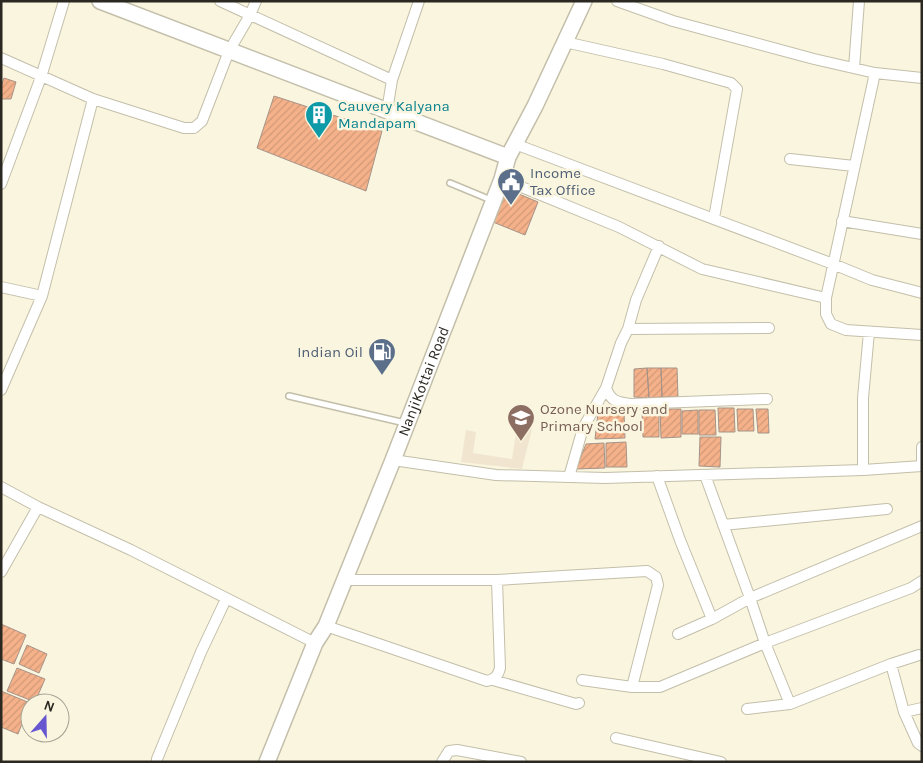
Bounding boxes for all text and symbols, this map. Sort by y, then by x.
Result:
place label: Cauvery Kalyana Mandapam [338,97,450,132]
building icon: Cauvery Kalyana Mandapam [304,100,334,139]
place label: Income Tax Office [530,164,596,199]
public building icon: Income Tax Office [496,167,526,206]
street label: NanjiKottai Road [394,324,453,439]
fuel station icon: Indian Oil [367,337,397,376]
place label: Indian Oil [297,343,363,361]
place label: Ozone Nursery and Primary School [540,400,668,435]
school or university icon: Ozone Nursery and Primary School [506,403,536,442]
north arrow [20,693,70,743]
text: N [42,697,57,716]

